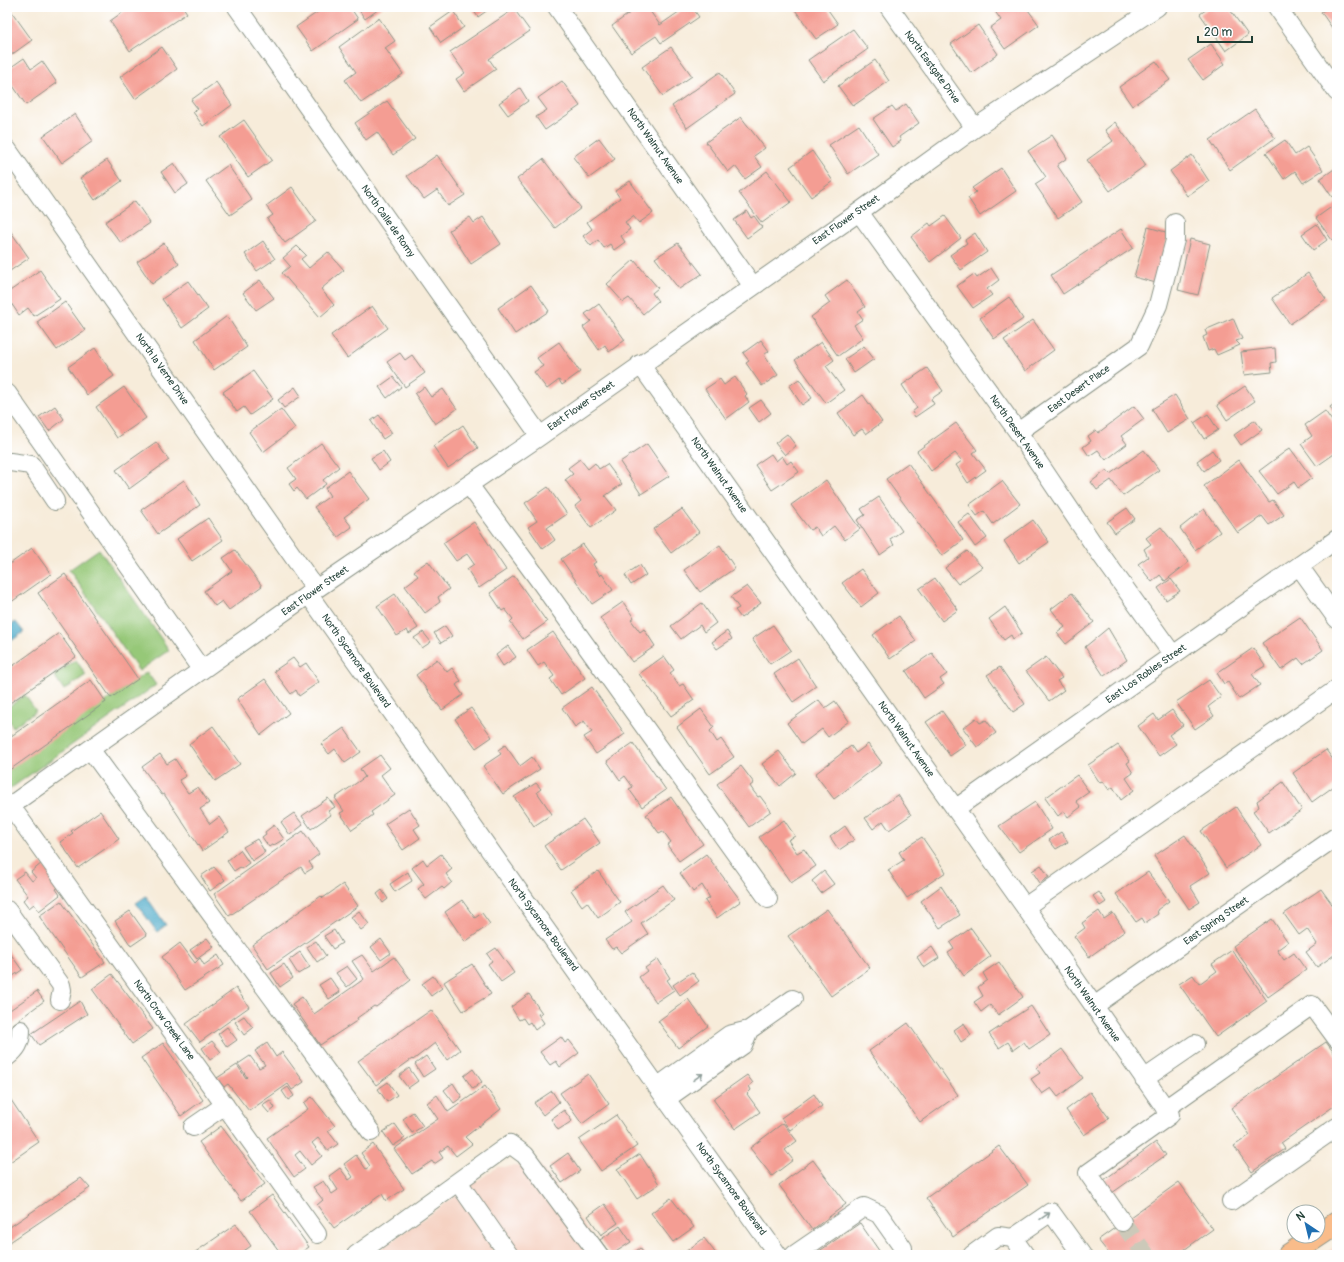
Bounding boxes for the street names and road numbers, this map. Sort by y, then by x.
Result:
street label: North Eastgate Drive [902,28,962,106]
street label: North Walnut Avenue [624,106,686,186]
street label: North Calle de Romy [359,183,418,260]
street label: East Flower Street [810,192,882,247]
street label: North la Verne Drive [133,331,191,407]
street label: East Desert Place [1046,363,1112,415]
street label: East Flower Street [545,378,617,433]
street label: North Desert Avenue [987,393,1047,471]
street label: North Walnut Avenue [688,435,750,515]
street label: East Flower Street [279,563,351,618]
street label: North Sycamore Boulevard [319,612,393,710]
street label: East Los Robles Street [1104,641,1189,706]
street label: North Walnut Avenue [875,699,937,779]
street label: North Sycamore Boulevard [505,876,581,974]
street label: East Spring Street [1181,894,1251,948]
street label: North Walnut Avenue [1061,964,1123,1044]
street label: North Crow Creek Lane [131,977,197,1063]
street label: North Sycamore Boulevard [693,1140,769,1238]

